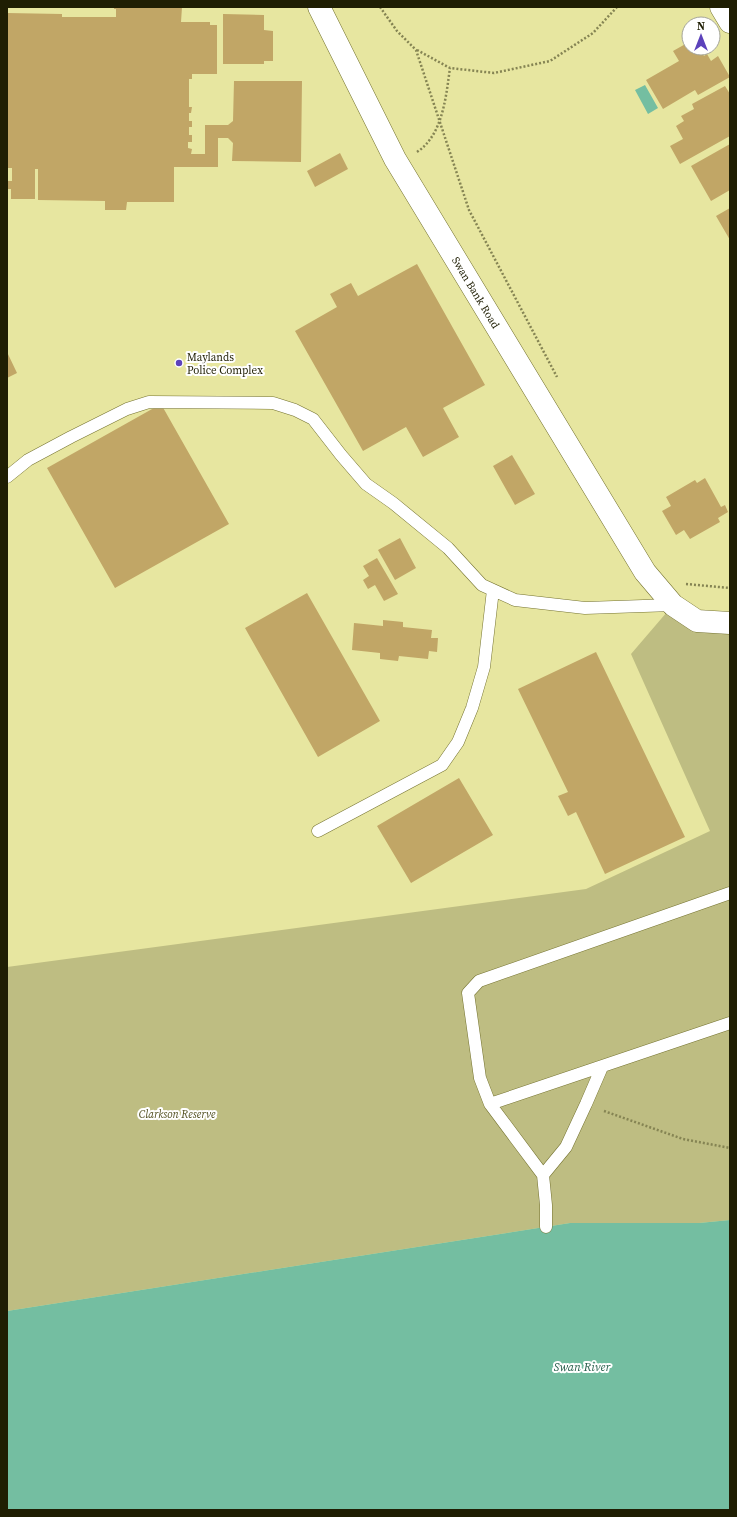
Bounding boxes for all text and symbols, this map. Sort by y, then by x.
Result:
north arrow [681,16,721,56]
text: N [697,19,705,34]
street label: Swan Bank Road [448,254,504,332]
place label: Maylands Police Complex [187,350,263,378]
marker: Maylands Police Complex [174,358,184,368]
park label: Clarkson Reserve [139,1107,216,1122]
water label: Swan River [554,1359,611,1375]

